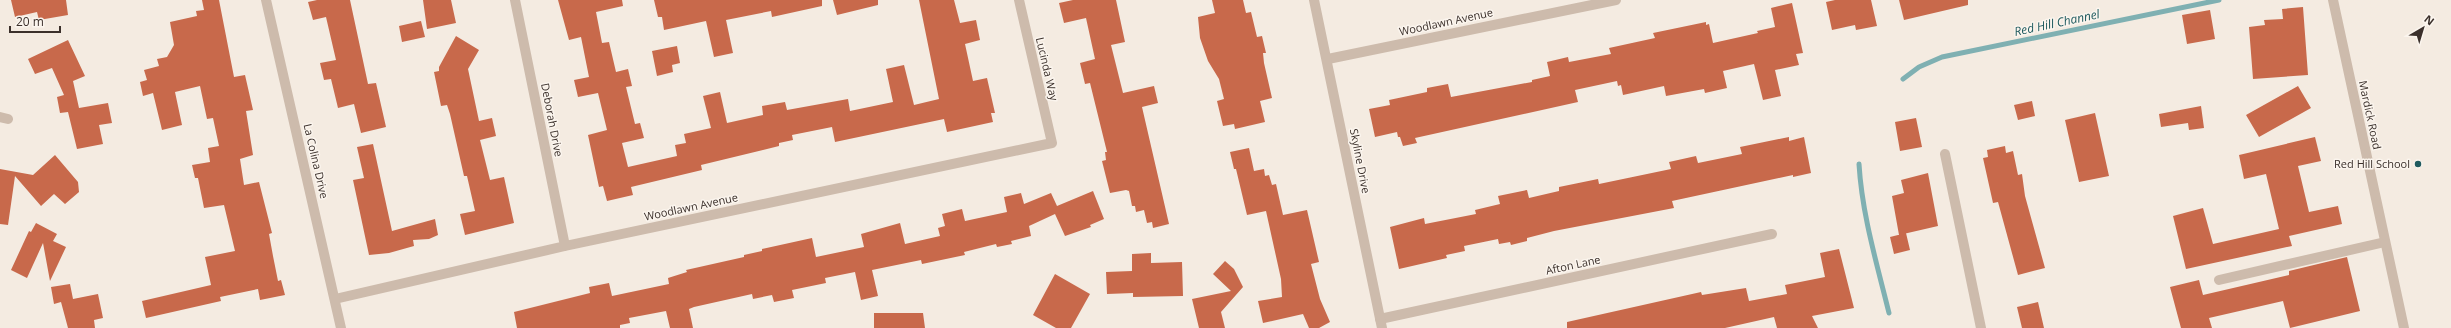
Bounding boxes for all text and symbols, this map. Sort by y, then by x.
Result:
street label: Woodlawn Avenue [1398,4,1494,39]
water label: Red Hill Channel [2013,5,2102,40]
scale bar [10,8,60,34]
north arrow [2403,8,2443,48]
text: N [2421,11,2438,28]
text: 20 m [16,13,44,30]
street label: Lucinda Way [1033,36,1062,103]
street label: Mardick Road [2356,79,2385,151]
street label: Deborah Drive [538,82,567,158]
street label: La Colina Drive [301,122,332,200]
street label: Skyline Drive [1347,127,1374,195]
place label: Red Hill School [2334,156,2410,171]
marker: Red Hill School [2413,159,2423,169]
street label: Woodlawn Avenue [643,189,739,224]
street label: Afton Lane [1544,251,1602,278]

